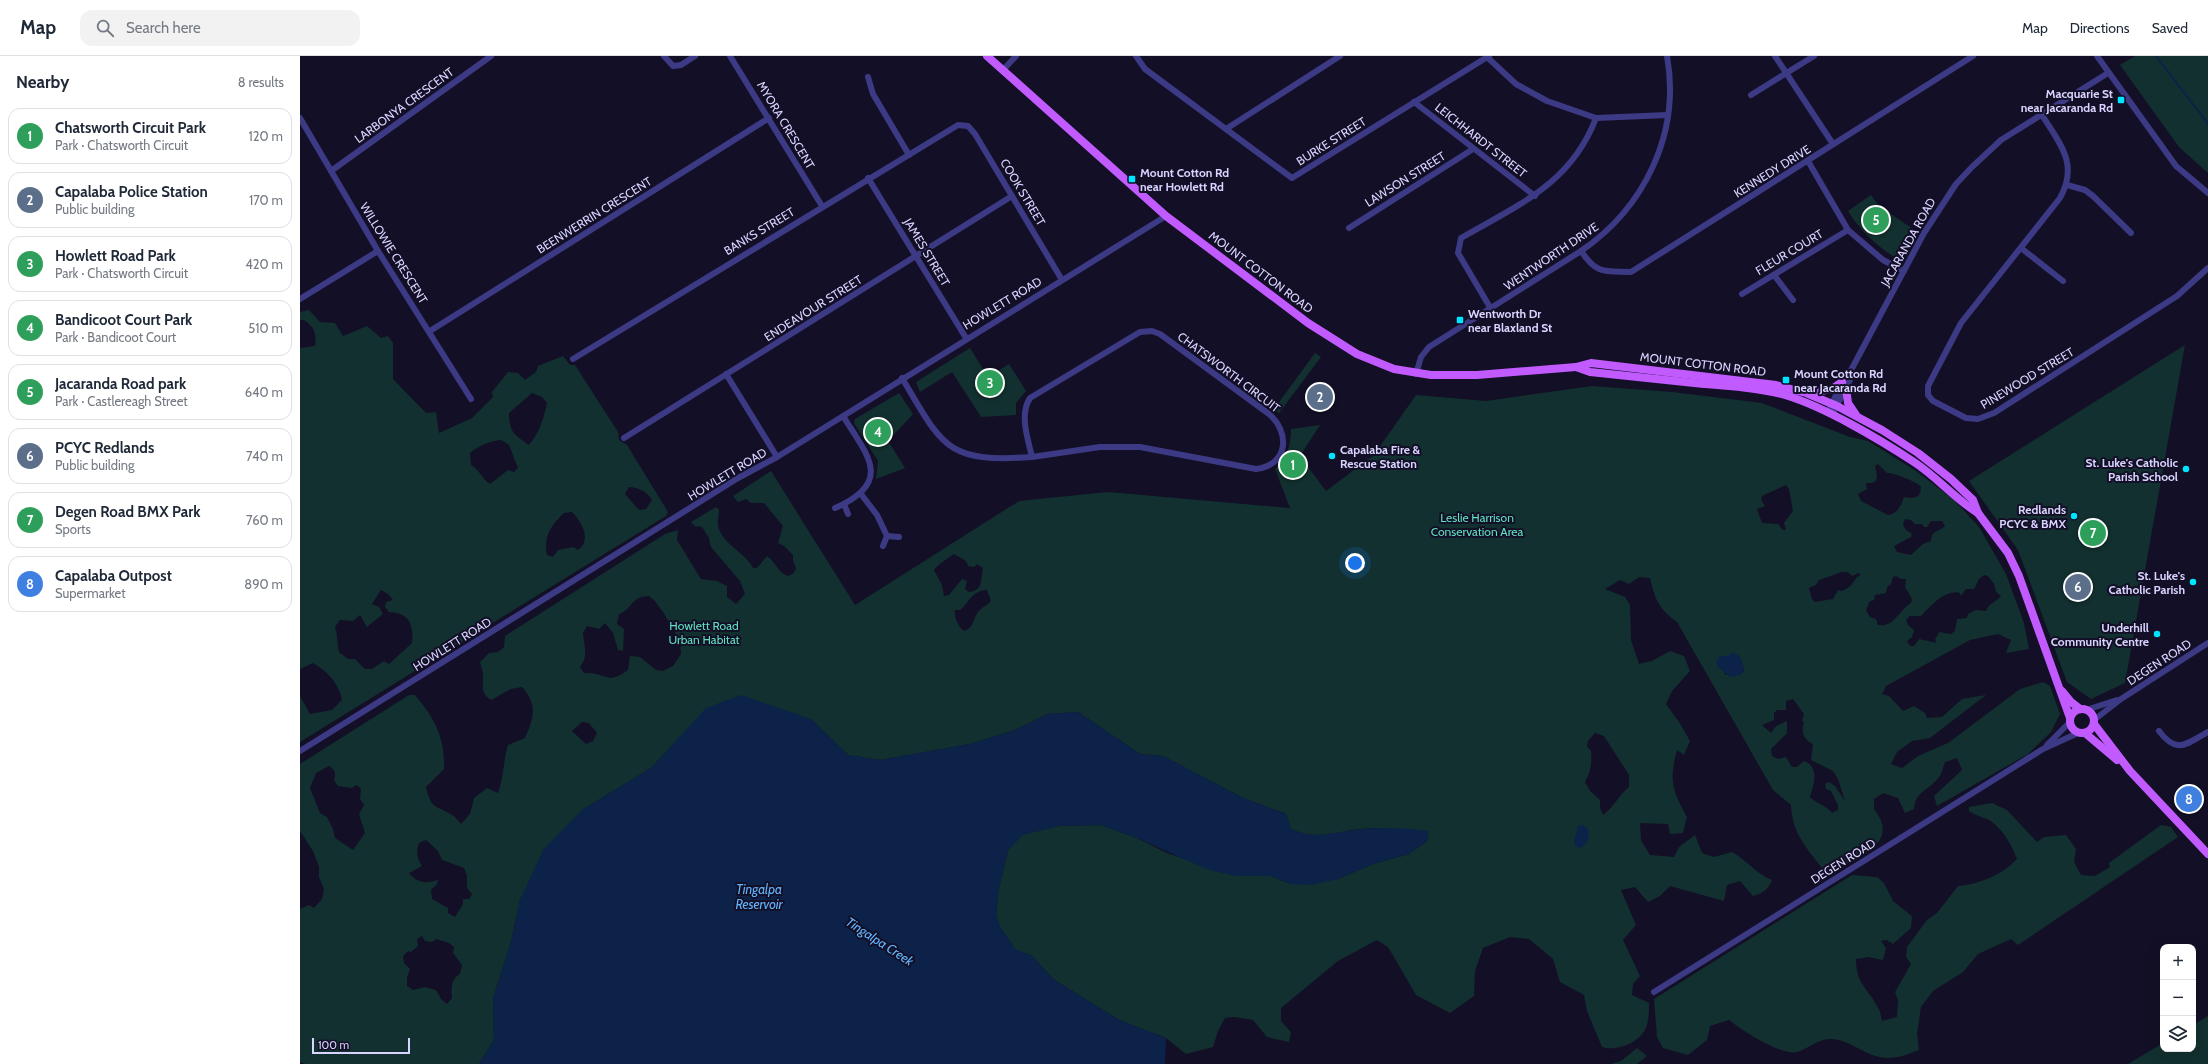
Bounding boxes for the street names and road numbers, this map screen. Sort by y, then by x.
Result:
street label: LARBONYA CRESCENT [352,64,457,146]
street label: MYORA CRESCENT [754,78,818,172]
street label: LEICHHARDT STREET [1432,99,1530,181]
street label: BURKE STREET [1293,113,1369,168]
street label: KENNEDY DRIVE [1731,141,1814,201]
street label: LAWSON STREET [1362,148,1449,210]
street label: COOK STREET [997,156,1049,229]
street label: BEENWERRIN CRESCENT [534,173,655,257]
street label: JACARANDA ROAD [1877,195,1939,290]
street label: WILLOWIE CRESCENT [357,200,431,307]
street label: BANKS STREET [721,204,798,258]
street label: JAMES STREET [900,214,954,289]
street label: WENTWORTH DRIVE [1501,219,1601,293]
street label: FLEUR COURT [1752,226,1826,278]
street label: MOUNT COTTON ROAD [1206,228,1316,316]
street label: ENDEAVOUR STREET [761,271,865,344]
street label: HOWLETT ROAD [960,273,1044,333]
street label: CHATSWORTH CIRCUIT [1175,329,1284,416]
street label: PINEWOOD STREET [1977,344,2077,412]
street label: MOUNT COTTON ROAD [1639,349,1767,379]
street label: HOWLETT ROAD [685,444,769,504]
street label: HOWLETT ROAD [410,614,494,674]
street label: DEGEN ROAD [2124,636,2194,688]
street label: DEGEN ROAD [1808,835,1878,887]

